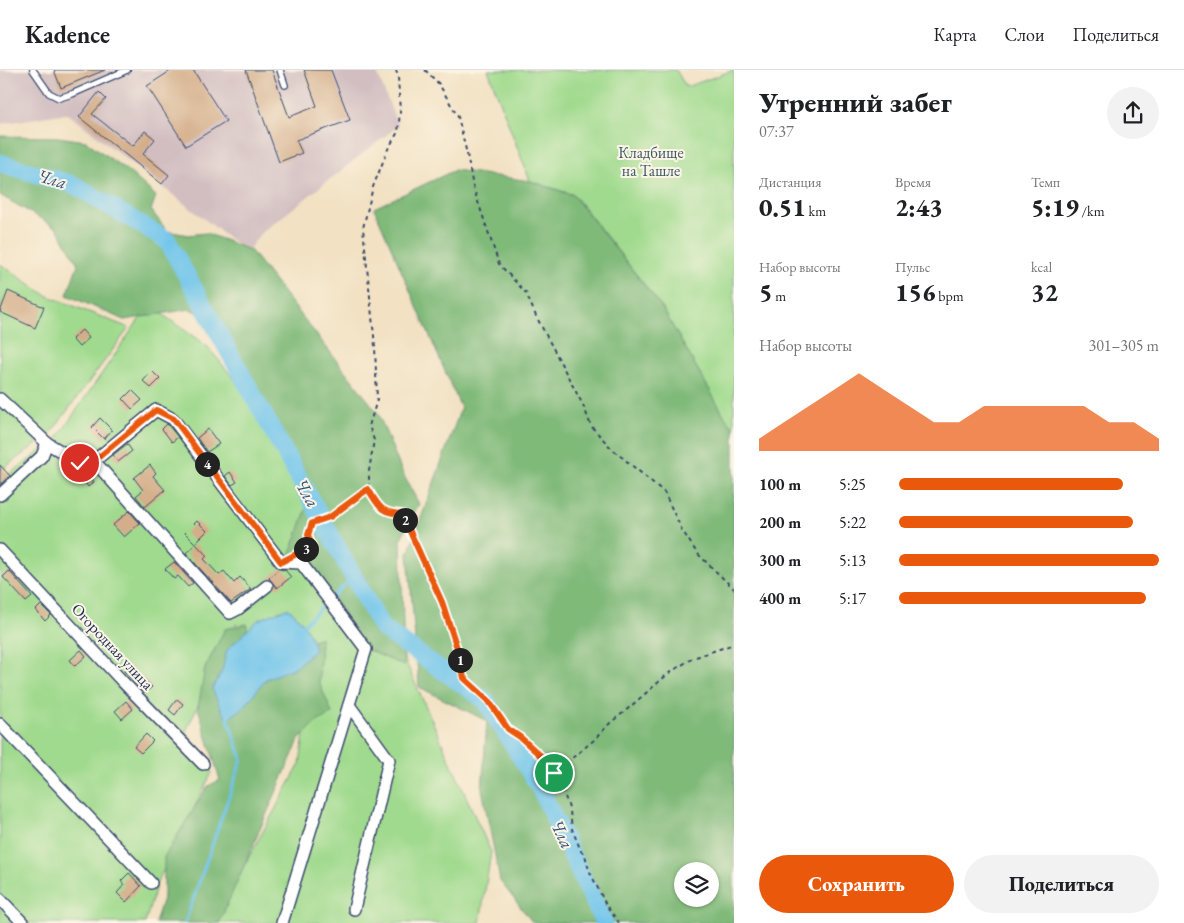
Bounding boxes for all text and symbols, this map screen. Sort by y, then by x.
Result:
text: Kadence [25,19,110,50]
text: Карта [934,23,977,46]
text: Слои [1005,23,1044,46]
text: Поделиться [1072,23,1159,46]
text: Утренний забег [759,84,952,120]
button: share [1107,87,1159,139]
text: 07:37 [759,121,794,142]
park label: Кладбище на Ташле [618,142,684,181]
water label: Чла [35,163,70,194]
text: Дистанция [759,173,821,191]
text: Время [895,173,931,191]
text: Темп [1031,173,1060,191]
text: 0.51 [759,191,806,223]
text: 2:43 [895,191,943,223]
text: 5:19 [1031,191,1079,223]
text: km [806,202,826,220]
text: /km [1079,202,1105,220]
text: Набор высоты [759,258,840,276]
text: Пульс [895,258,930,276]
text: kcal [1031,258,1052,276]
text: 5 [759,276,773,308]
text: 156 [895,276,936,308]
text: 32 [1031,276,1058,308]
text: m [773,287,786,305]
text: bpm [936,287,964,305]
text: Набор высоты [759,335,852,356]
text: 301–305 m [1088,335,1159,356]
pin [59,442,101,484]
icon: check [66,449,94,477]
pin: 4 [194,452,220,476]
text: 4 [204,455,211,473]
water label: Чла [290,474,325,511]
text: 100 m [759,474,801,495]
text: 5:25 [839,474,866,495]
pin: 2 [392,508,418,532]
text: 2 [402,511,409,529]
text: 200 m [759,512,801,533]
text: 5:22 [839,512,866,533]
pin: 3 [294,536,318,562]
text: 3 [303,540,310,558]
text: 300 m [759,550,801,571]
text: 5:13 [839,550,866,571]
text: 400 m [759,588,801,609]
text: 5:17 [839,588,866,609]
street label: Огородная улица [67,598,159,695]
pin: 1 [448,648,472,672]
text: 1 [457,651,464,669]
pin [533,752,575,794]
icon: arrive [540,759,568,787]
water label: Чла [546,816,579,852]
button: Сохранить [759,855,954,913]
button: Поделиться [964,855,1159,913]
map controls [674,862,719,907]
button: layers [674,862,719,907]

